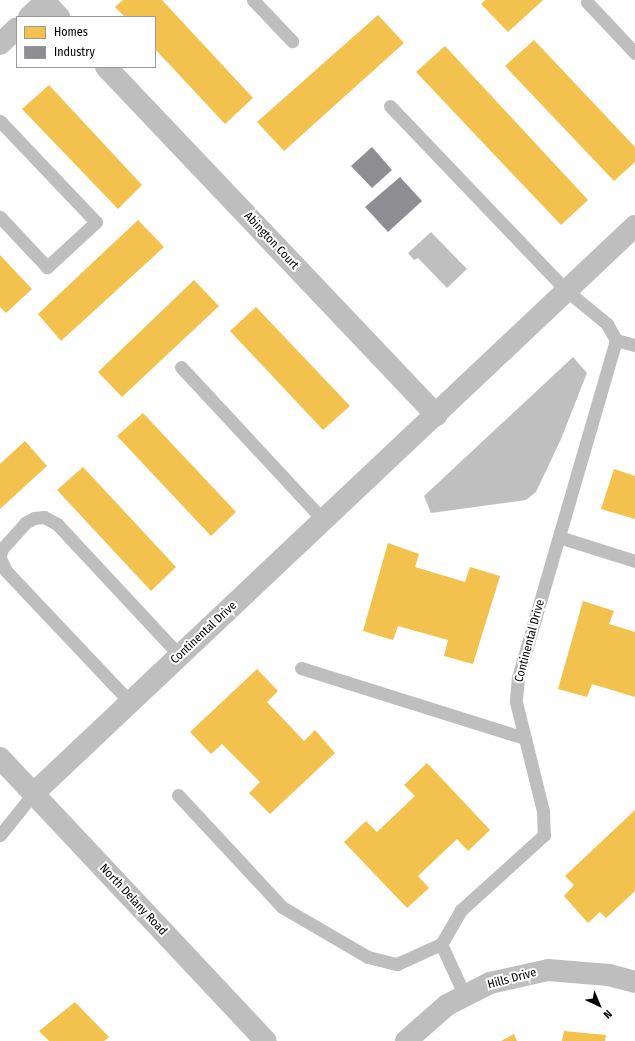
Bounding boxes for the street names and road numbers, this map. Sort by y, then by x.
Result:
street label: Abington Court [241,209,301,273]
street label: Continental Drive [512,598,548,684]
street label: Continental Drive [168,599,240,667]
street label: North Delany Road [96,861,170,939]
street label: Hills Drive [486,966,538,992]

